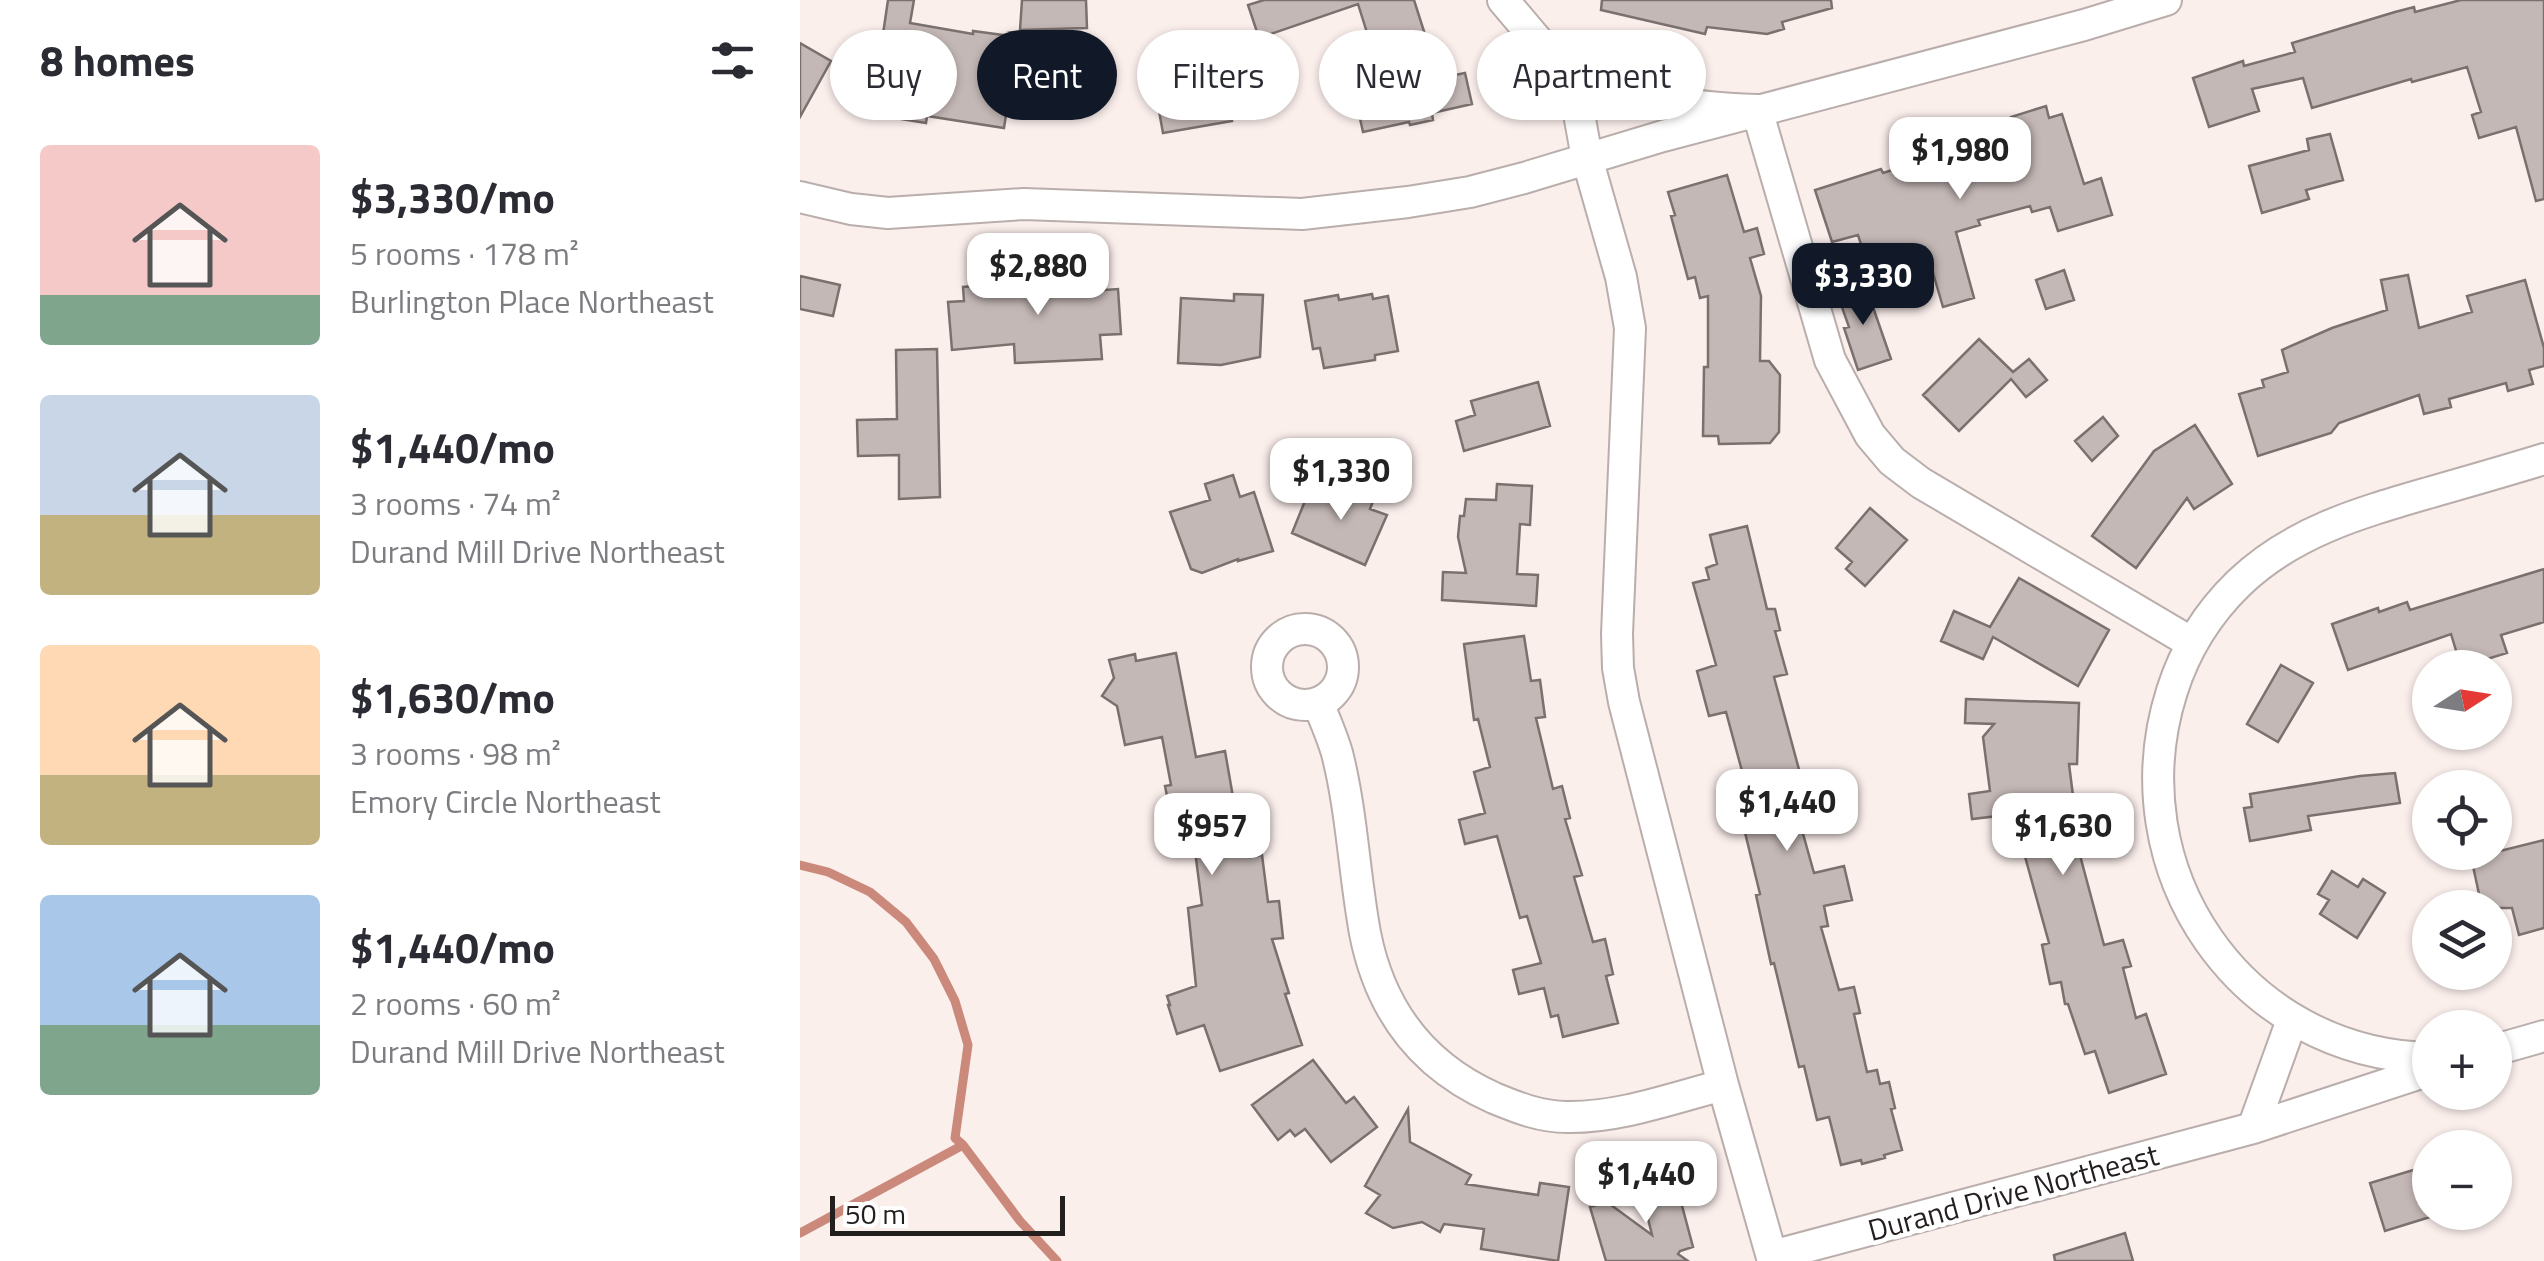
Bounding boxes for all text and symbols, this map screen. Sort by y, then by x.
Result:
text: 8 homes [40,28,195,92]
chip: Buy [830,30,957,120]
chip: Rent [977,30,1117,120]
chip: Filters [1137,30,1299,120]
chip: New [1319,30,1457,120]
chip: Apartment [1477,30,1706,120]
icon: filters [705,33,760,88]
pin: $1,980 [1879,117,2041,202]
text: $1,980 [1911,125,2009,173]
text: $3,330/mo [350,165,555,229]
icon: home [120,185,240,305]
text: 5 rooms · 178 m² [350,229,579,277]
pin: $2,880 [957,233,1119,318]
text: $2,880 [989,241,1087,289]
pin: $3,330 [1782,243,1944,328]
text: $3,330 [1814,251,1912,299]
text: Burlington Place Northeast [350,277,714,325]
text: $1,440/mo [350,415,555,479]
icon: home [120,435,240,555]
pin: $1,330 [1260,438,1422,523]
text: $1,330 [1292,446,1390,494]
text: 3 rooms · 74 m² [350,479,561,527]
text: Durand Mill Drive Northeast [350,527,725,575]
north arrow [2412,650,2512,750]
map controls [2412,650,2512,1230]
text: $1,630/mo [350,665,555,729]
icon: home [120,685,240,805]
text: 3 rooms · 98 m² [350,729,561,777]
pin: $1,440 [1706,769,1868,854]
button: locate [2412,770,2512,870]
text: Emory Circle Northeast [350,777,661,825]
text: $1,440 [1738,777,1836,825]
pin: $957 [1153,793,1271,878]
pin: $1,630 [1982,793,2144,878]
text: $957 [1176,801,1248,849]
text: $1,630 [2014,801,2112,849]
button: layers [2412,890,2512,990]
text: $1,440/mo [350,915,555,979]
icon: home [120,935,240,1055]
text: 2 rooms · 60 m² [350,979,561,1027]
button: + [2412,1010,2512,1110]
text: Durand Mill Drive Northeast [350,1027,725,1075]
button: − [2412,1130,2512,1230]
street label: Durand Drive Northeast [1863,1131,2164,1253]
pin: $1,440 [1565,1141,1727,1226]
text: $1,440 [1597,1149,1695,1197]
scale bar [830,1191,1065,1236]
text: 50 m [845,1192,906,1235]

